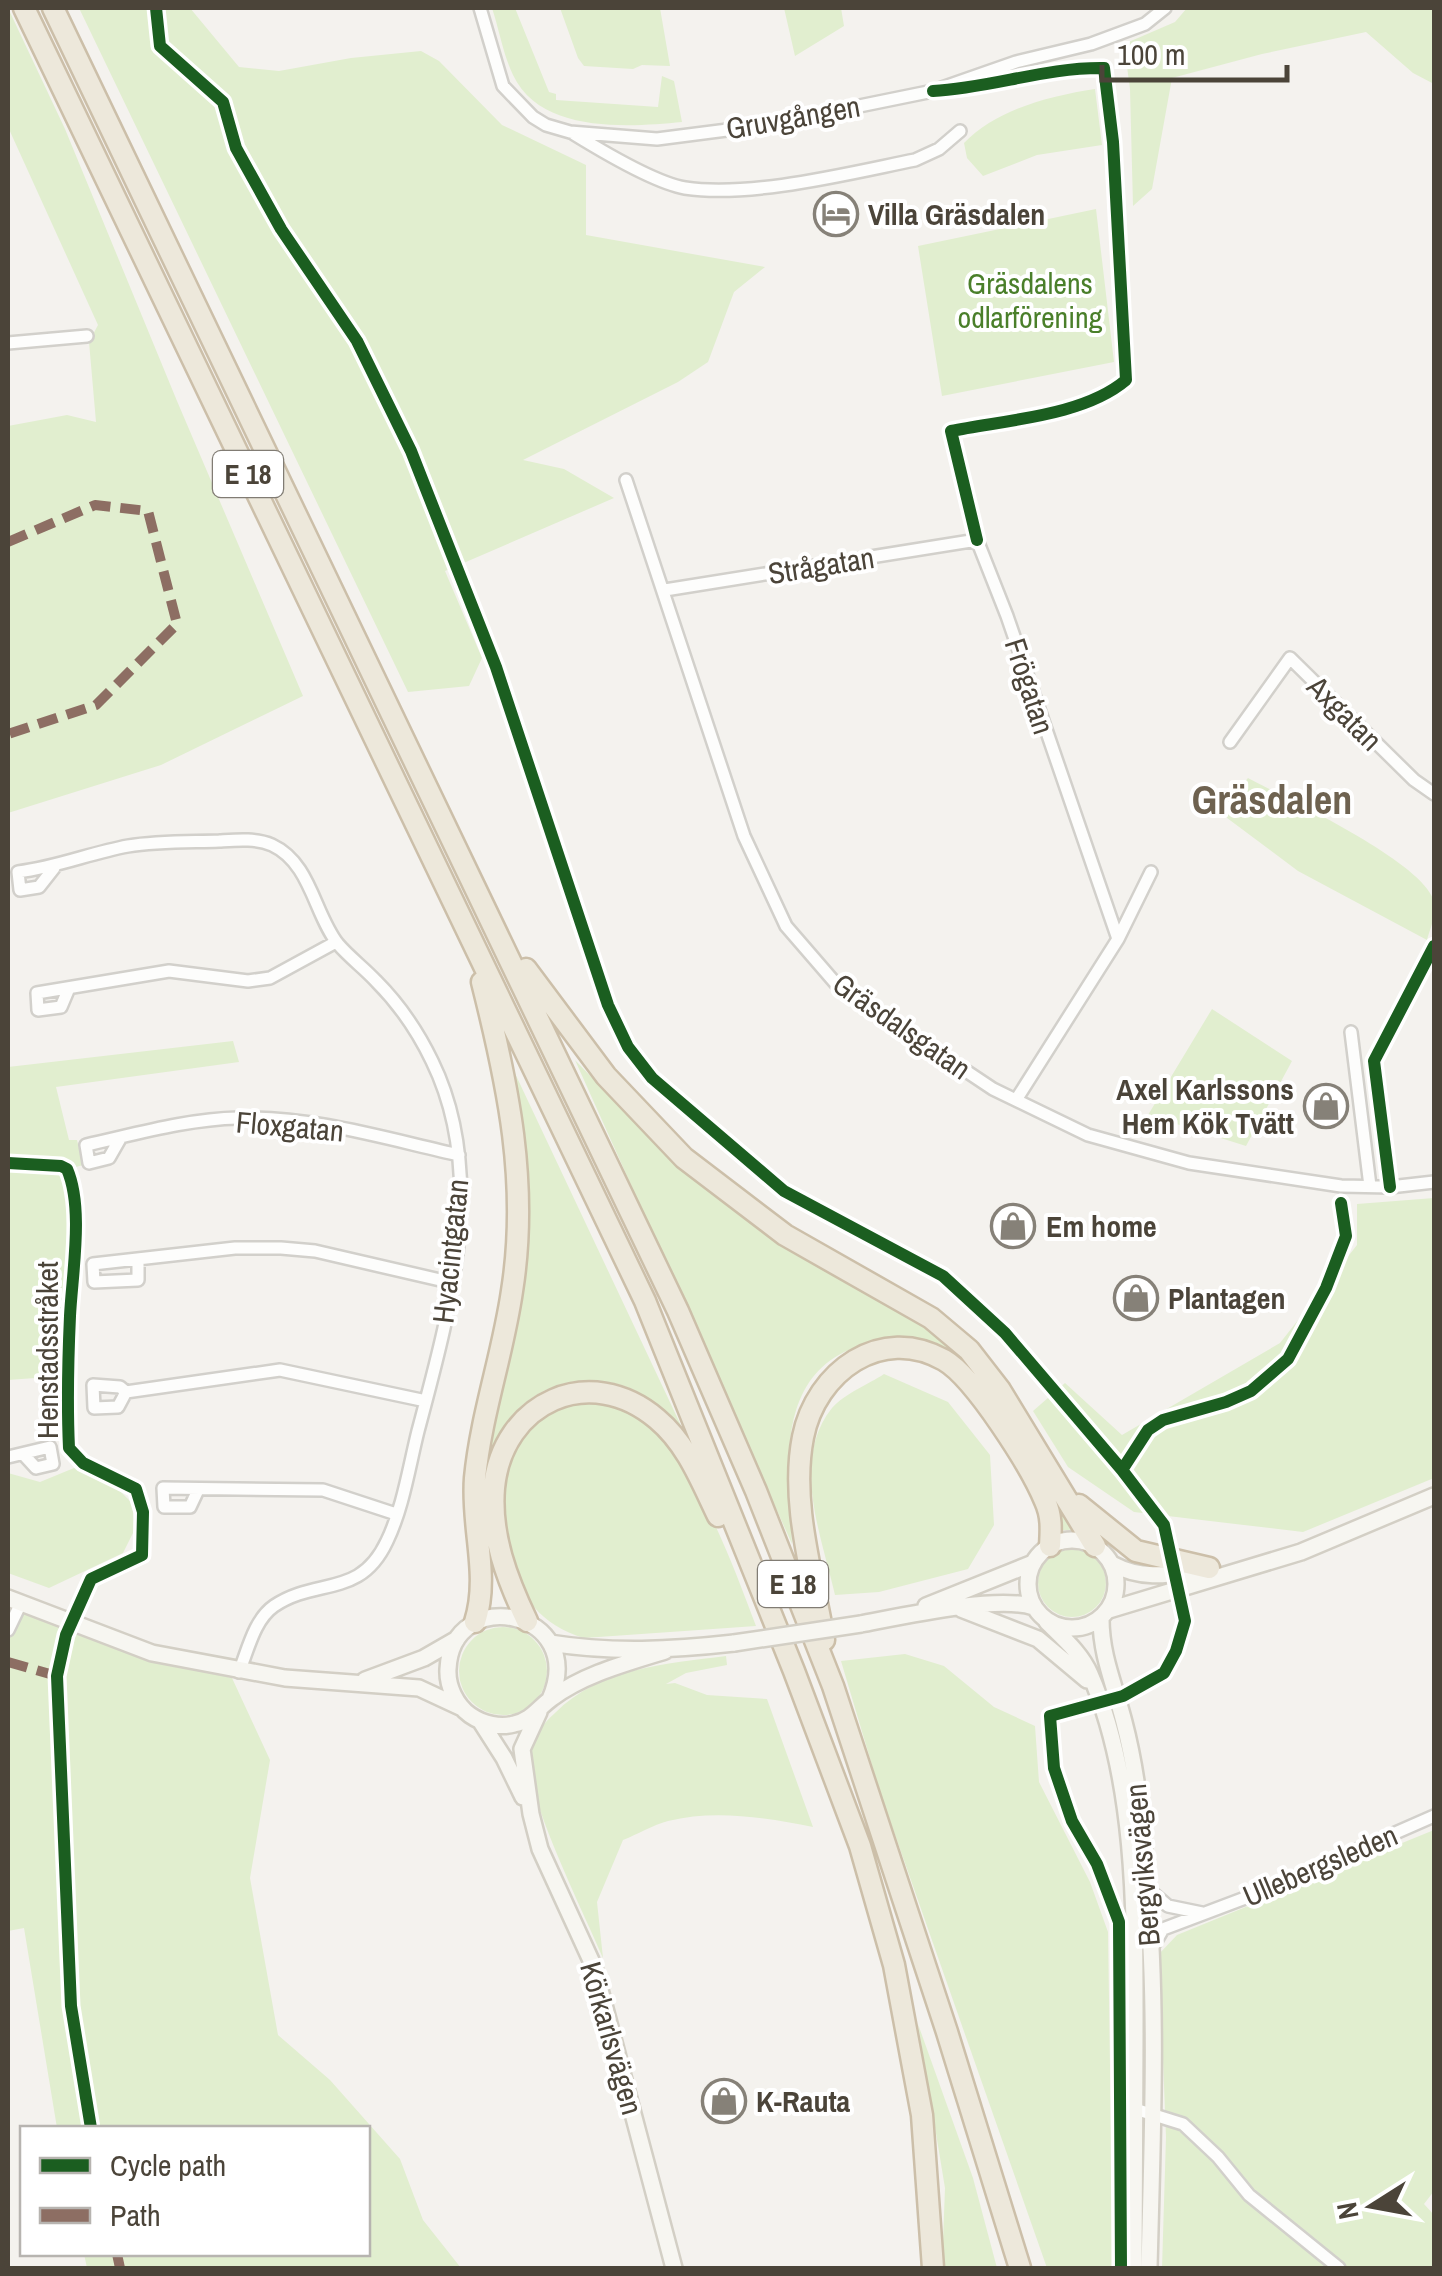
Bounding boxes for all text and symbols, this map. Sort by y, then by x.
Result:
scale bar [1102,20,1287,82]
text: 100 m [1117,34,1185,74]
street label: Gruvgången [723,86,863,148]
hotel icon: Villa Gräsdalen [813,191,859,237]
place label: Villa Gräsdalen [868,194,1045,234]
park label: Gräsdalens odlarförening [958,263,1103,337]
road number: E 18 [213,451,283,497]
street label: Strågatan [765,537,877,593]
street label: Frögatan [996,633,1064,739]
street label: Axgatan [1298,666,1391,759]
district label: Gräsdalen [1192,773,1352,826]
street label: Gräsdalsgatan [825,964,979,1088]
place label: Axel Karlssons Hem Kök Tvätt [1116,1069,1294,1143]
shop icon: Axel Karlssons Hem Kök Tvätt [1303,1083,1349,1129]
street label: Floxgatan [234,1101,346,1151]
street label: Hyacintgatan [423,1177,477,1325]
shop icon: Em home [990,1203,1036,1249]
place label: Em home [1046,1206,1157,1246]
street label: Henstadsstråket [27,1261,67,1439]
shop icon: Plantagen [1113,1275,1159,1321]
place label: Plantagen [1168,1278,1286,1318]
road number: E 18 [758,1561,828,1607]
street label: Bergviksvägen [1115,1782,1169,1948]
street label: Ullebergsleden [1237,1815,1403,1915]
street label: Körkarlsvägen [571,1957,653,2119]
shop icon: K-Rauta [701,2078,747,2124]
place label: K-Rauta [756,2081,851,2121]
legend [20,2126,370,2256]
text: Cycle path [110,2145,226,2185]
north arrow [1322,2156,1422,2256]
text: Path [110,2195,161,2235]
text: N [1327,2199,1368,2223]

